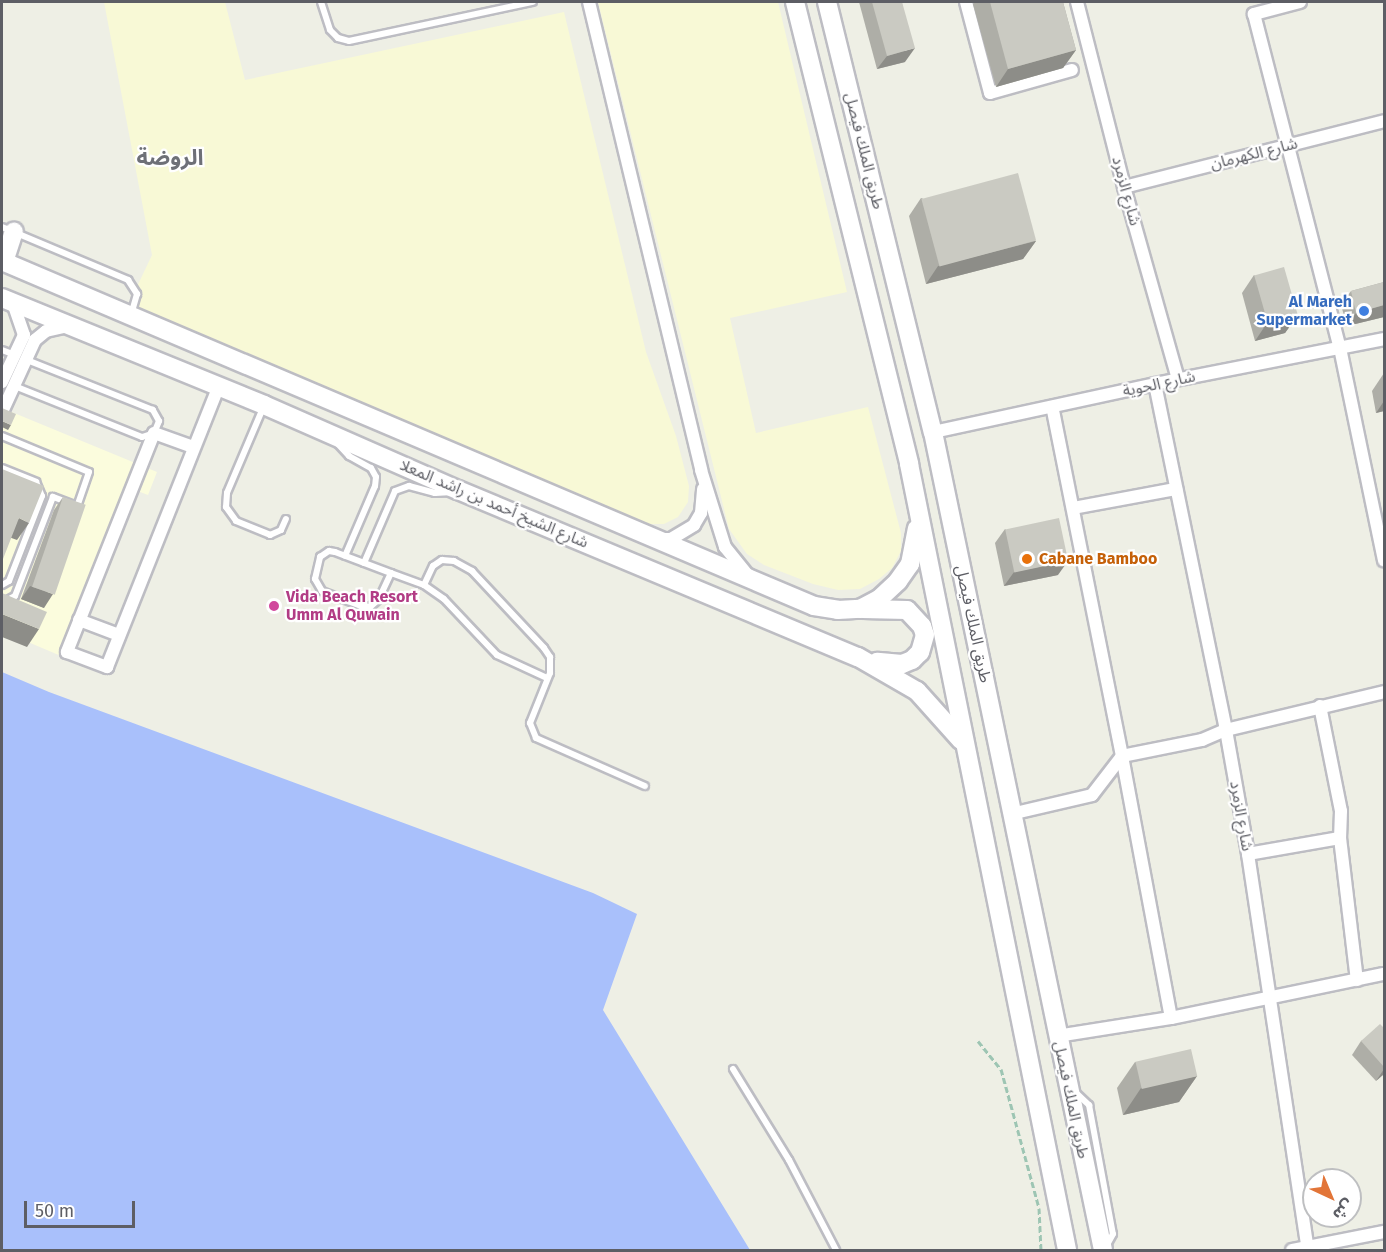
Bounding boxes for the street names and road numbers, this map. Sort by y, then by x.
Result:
street label: طريق الملك فيصل [840,91,888,211]
street label: شارع الكهرمان [1208,134,1300,174]
street label: شارع الزمرد [1108,154,1144,228]
street label: شارع الحوية [1121,367,1197,401]
street label: شارع الشيخ أحمد بن راشد المعلا [397,456,591,552]
street label: طريق الملك فيصل [951,563,995,685]
street label: شارع الزمرد [1225,779,1257,853]
street label: طريق الملك فيصل [1049,1039,1093,1161]

